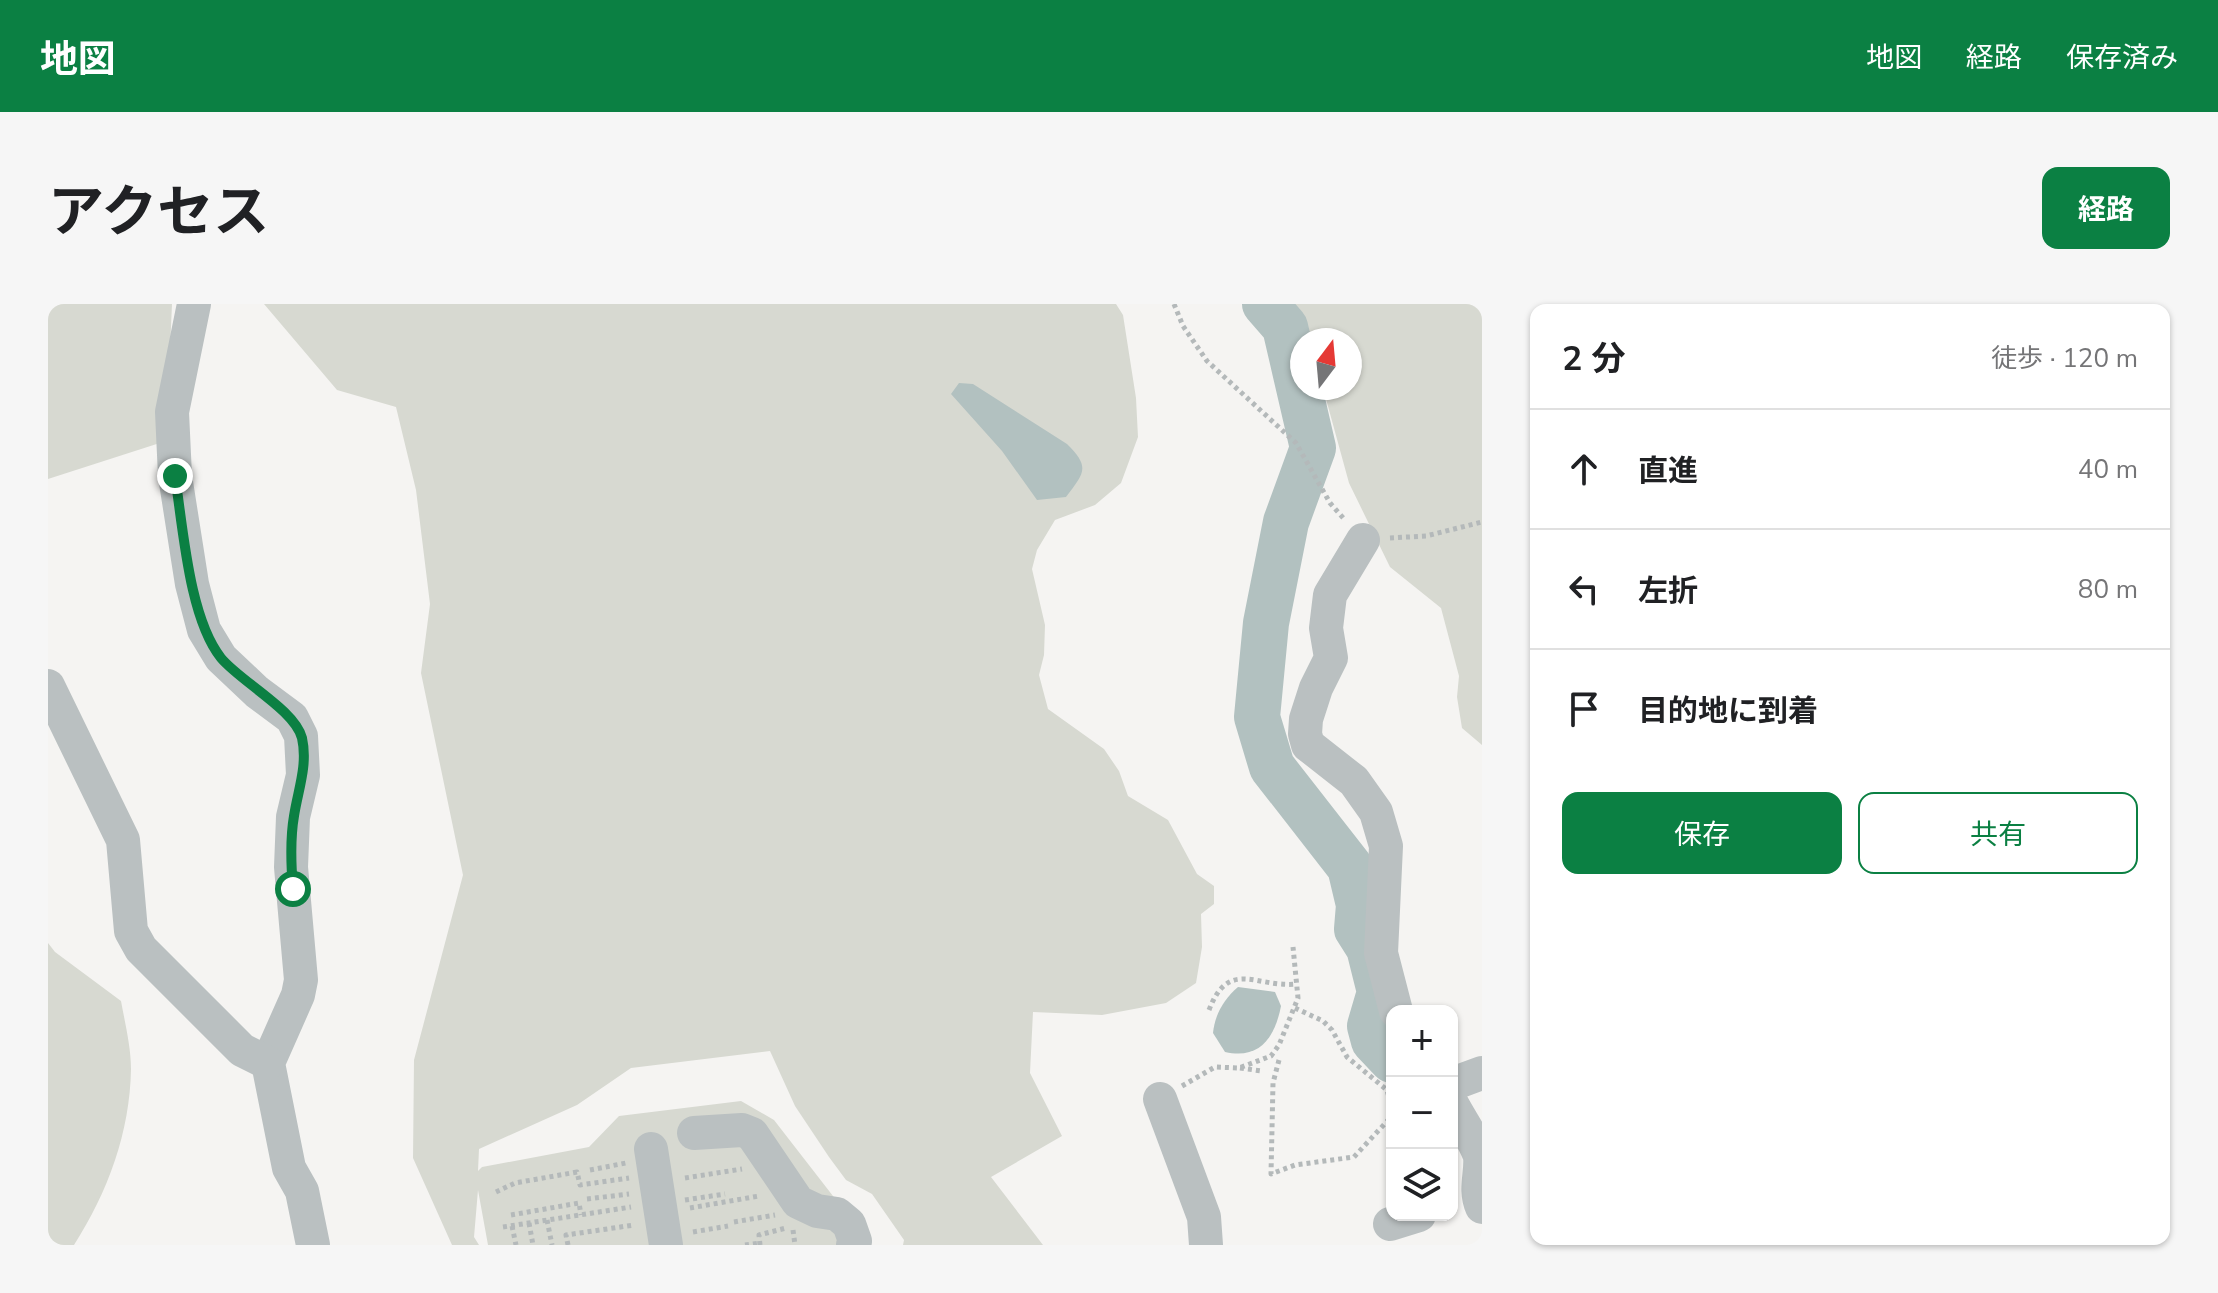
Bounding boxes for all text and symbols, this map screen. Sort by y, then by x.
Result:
text: 地図 [40,34,116,85]
text: 地図 [1866,39,1922,77]
text: 経路 [1966,39,2022,77]
text: 保存済み [2066,39,2178,77]
button: 経路 [2042,167,2170,249]
text: アクセス [48,174,269,251]
north arrow [1290,328,1362,400]
text: 2 分 [1562,336,1626,382]
text: 徒歩 · 120 m [1991,341,2138,376]
icon: ahead [1562,447,1606,491]
text: 直進 [1638,451,1698,492]
text: 40 m [2078,452,2138,487]
route end [157,458,193,494]
icon: left [1562,567,1606,611]
text: 左折 [1638,571,1698,612]
text: 80 m [2078,572,2138,607]
icon: arrive [1562,687,1606,731]
text: 目的地に到着 [1638,691,1818,732]
button: 保存 [1562,792,1842,874]
button: 共有 [1858,792,2138,874]
route start [275,871,311,907]
map controls [1386,1005,1458,1221]
button: + [1386,1005,1458,1077]
button: − [1386,1077,1458,1149]
button: layers [1386,1149,1458,1221]

